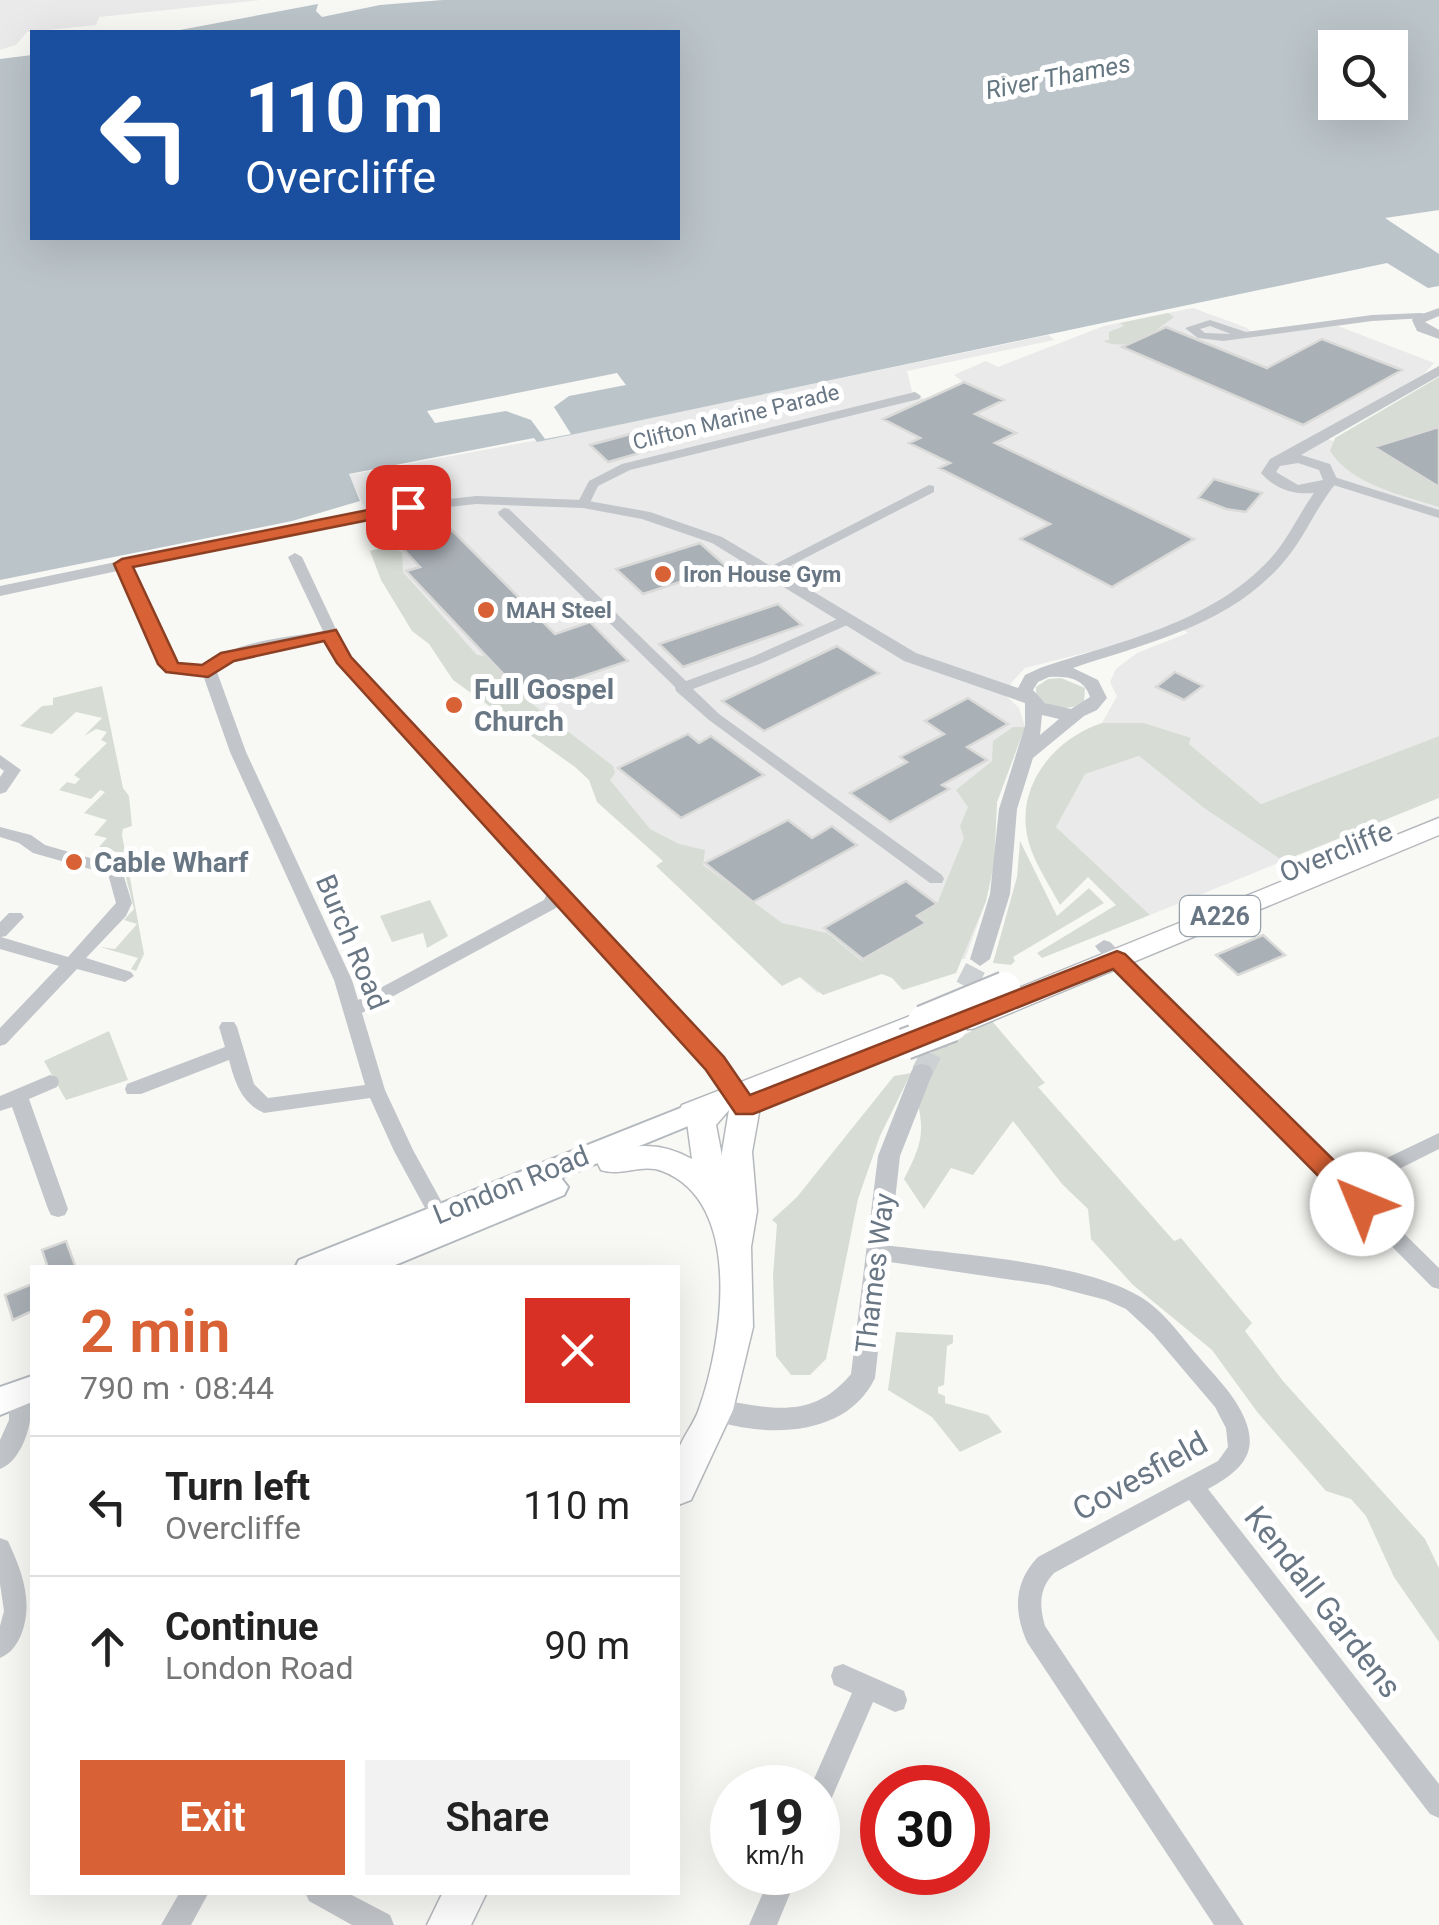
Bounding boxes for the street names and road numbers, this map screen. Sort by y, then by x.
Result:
street label: Clifton Marine Parade [630,379,842,455]
street label: Overcliffe [1275,814,1397,890]
street label: Burch Road [309,870,395,1014]
road number: A226 [1180,896,1260,936]
street label: London Road [428,1139,594,1231]
street label: Thames Way [849,1191,901,1355]
street label: Covesfield [1066,1423,1214,1529]
street label: Kendall Gardens [1237,1499,1409,1705]

